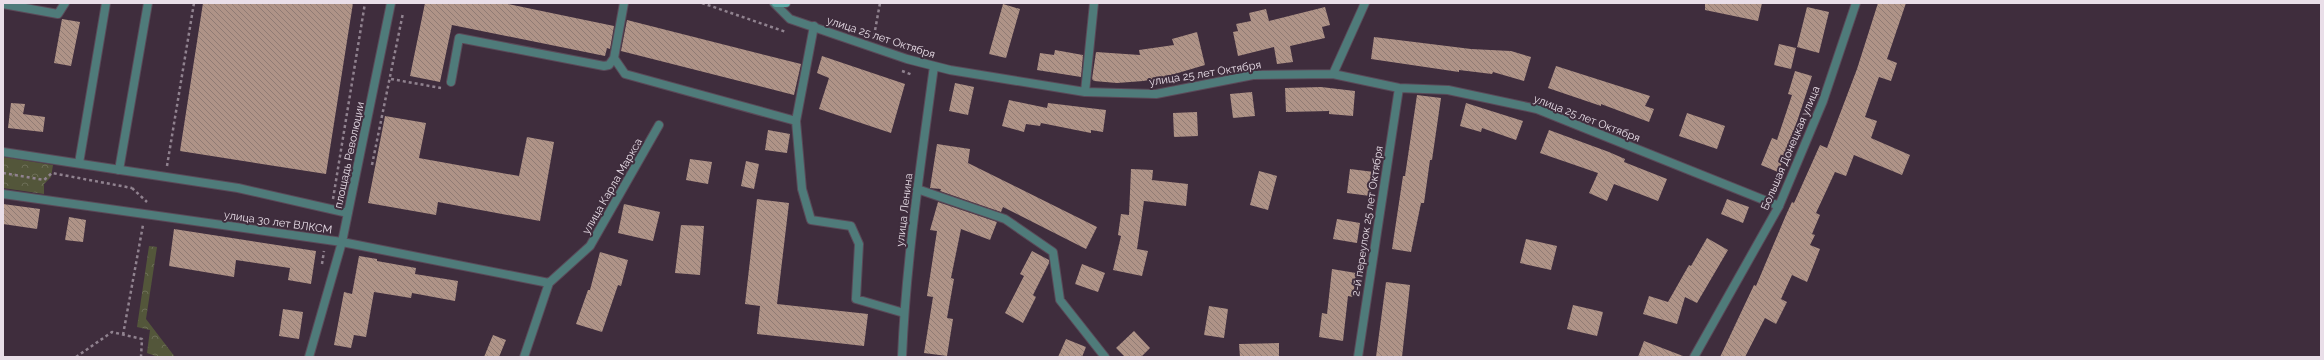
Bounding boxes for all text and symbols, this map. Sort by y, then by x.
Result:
street label: улица 25 лет Октября [825,14,937,61]
street label: улица 25 лет Октября [1148,58,1262,89]
street label: Большая Донецкая улица [1758,84,1823,212]
street label: улица 25 лет Октября [1532,92,1642,145]
street label: площадь Революции [332,101,367,210]
street label: улица Карла Маркса [580,136,645,237]
street label: 2-й переулок 25 лет Октября [1349,145,1386,297]
street label: улица Ленина [894,173,915,247]
street label: улица 30 лет ВЛКСМ [223,208,333,237]

